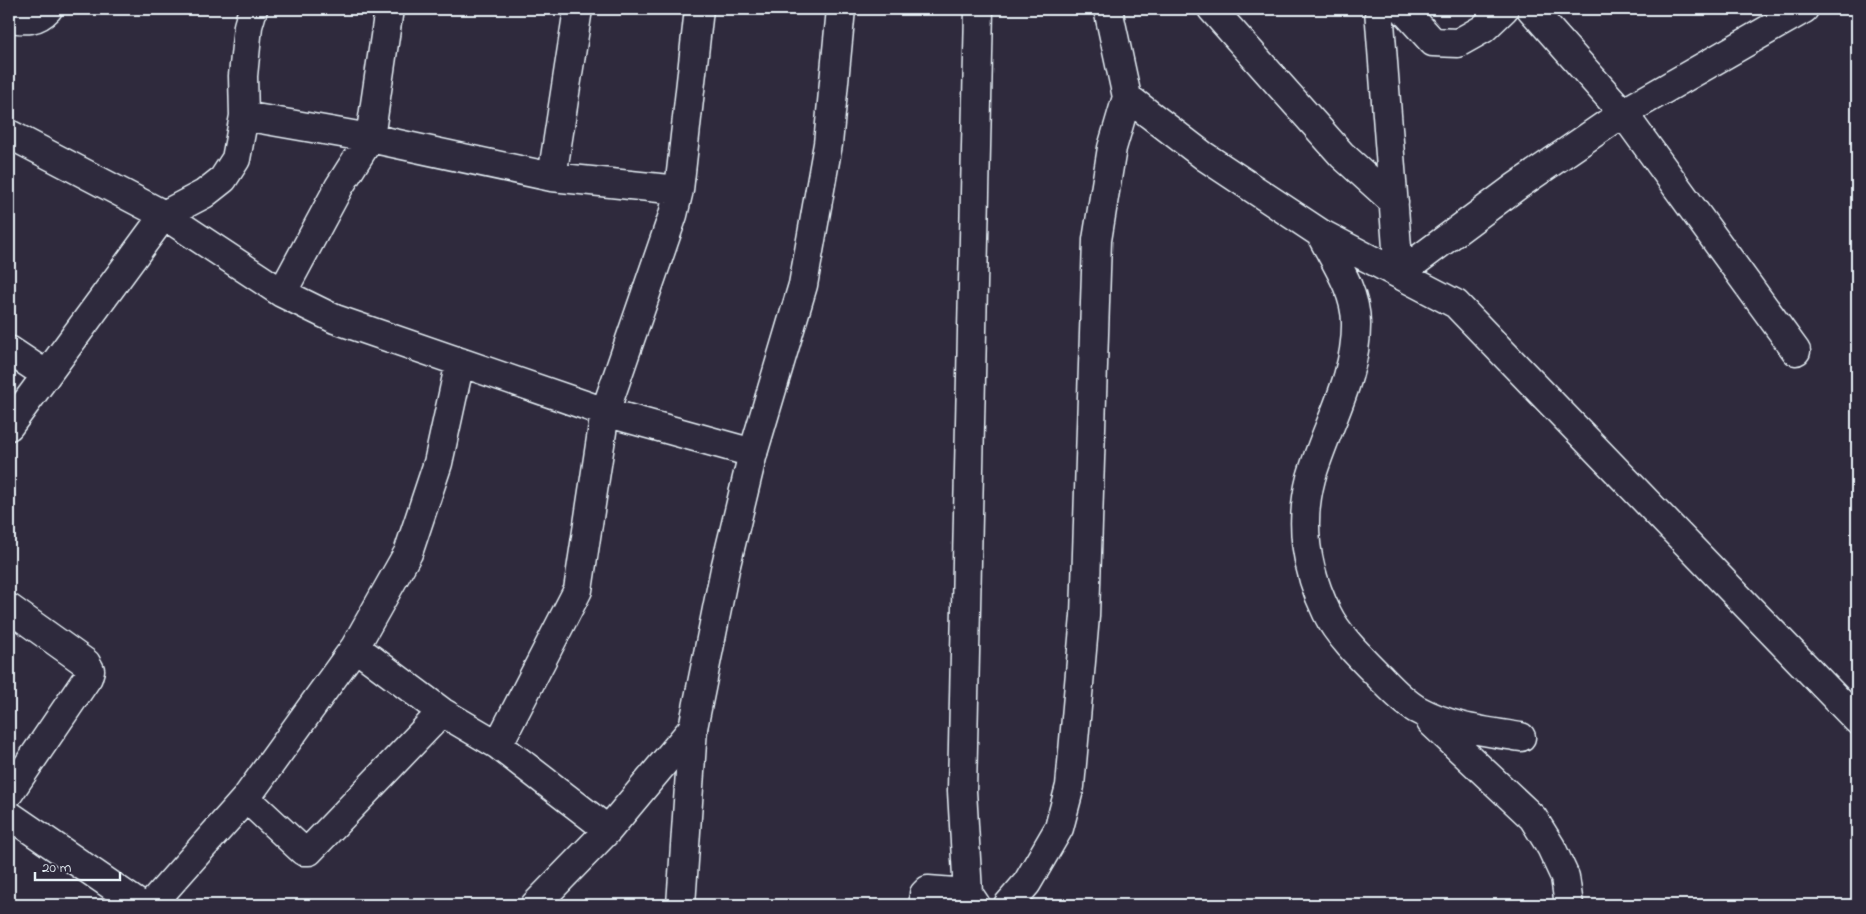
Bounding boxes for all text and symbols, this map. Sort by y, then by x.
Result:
scale bar [35,849,120,881]
text: 20 m [42,857,72,879]

